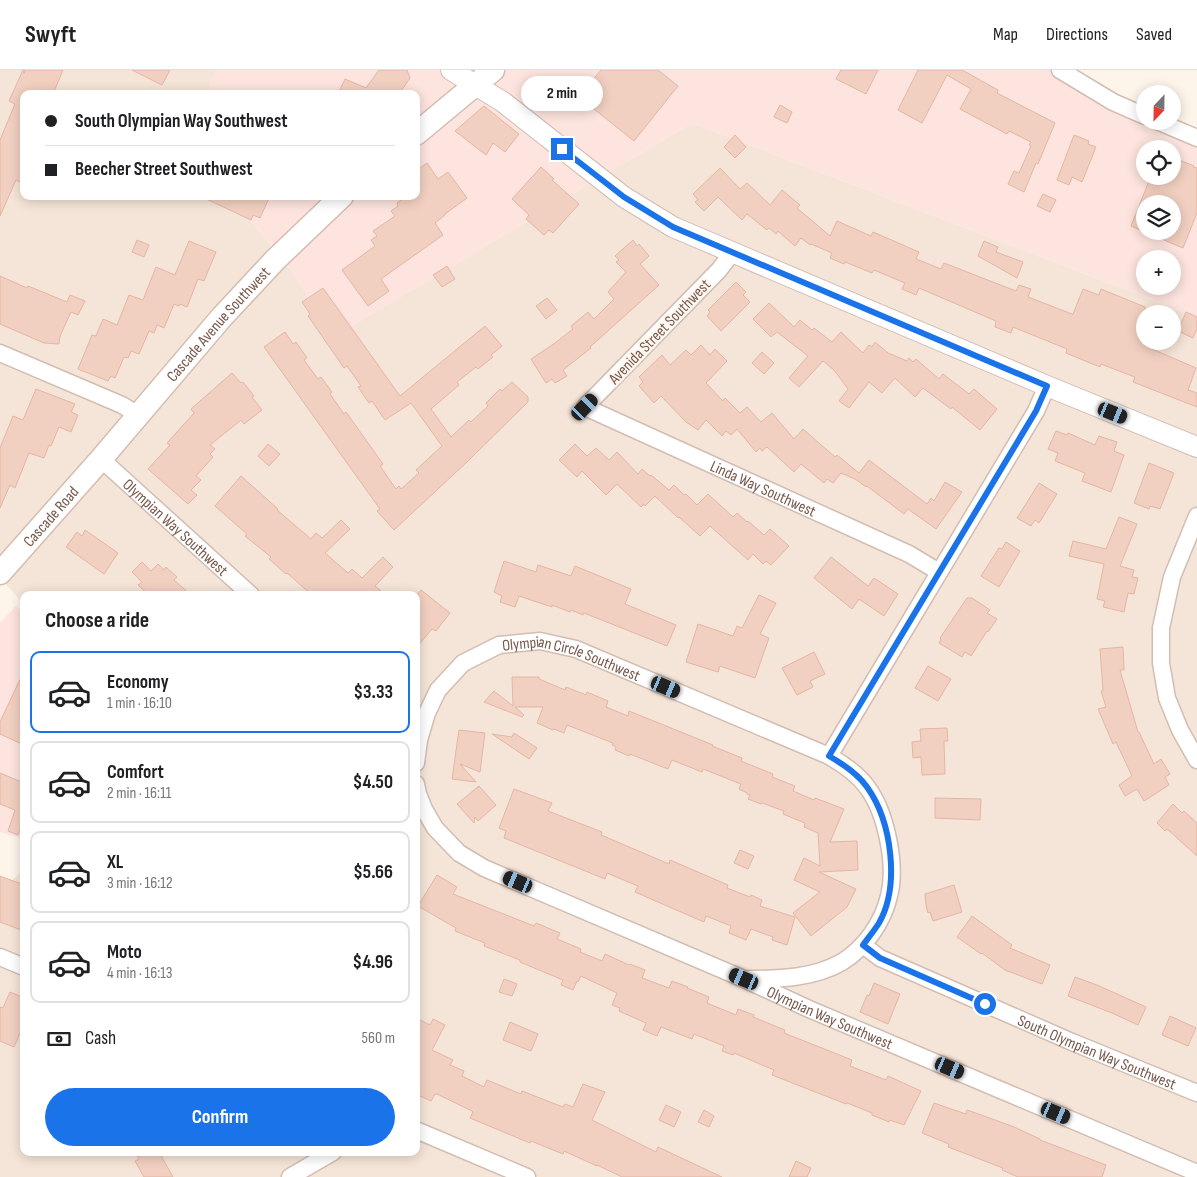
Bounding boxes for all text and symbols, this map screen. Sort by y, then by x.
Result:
text: Swyft [25,20,76,49]
text: Map [993,24,1018,45]
text: Directions [1046,24,1108,45]
text: Saved [1136,24,1172,45]
callout: 2 min [521,77,603,112]
text: 2 min [547,84,577,103]
north arrow [1136,85,1181,130]
map controls [1136,85,1181,350]
text: South Olympian Way Southwest [75,110,287,133]
route end [551,138,573,160]
button: locate [1136,140,1181,185]
text: Beecher Street Southwest [75,158,253,181]
button: layers [1136,195,1181,240]
button: + [1136,250,1181,295]
street label: Cascade Avenue Southwest [163,263,275,386]
street label: Avenida Street Southwest [604,276,715,389]
button: − [1136,305,1181,350]
car [569,391,600,423]
car [1096,400,1129,426]
street label: Linda Way Southwest [707,457,819,522]
street label: Olympian Way Southwest [118,475,231,580]
street label: Cascade Road [20,483,83,551]
text: Choose a ride [45,607,149,634]
street label: Olympian Circle Southwest [501,633,643,686]
icon: car [47,670,92,715]
text: Economy [107,671,169,694]
car [649,674,682,700]
text: $3.33 [353,681,393,704]
text: 1 min · 16:10 [107,694,172,713]
icon: car [47,760,92,805]
text: Comfort [107,761,164,784]
text: $4.50 [353,771,393,794]
text: 2 min · 16:11 [107,784,171,803]
icon: car [47,850,92,895]
text: XL [107,851,123,874]
text: $5.66 [353,861,393,884]
car [501,869,534,895]
text: 3 min · 16:12 [107,874,173,893]
icon: car [47,940,92,985]
text: Moto [107,941,142,964]
text: $4.96 [352,951,393,974]
text: 4 min · 16:13 [107,964,173,983]
car [727,966,760,992]
street label: Olympian Way Southwest [763,983,895,1054]
route start [974,993,996,1015]
street label: South Olympian Way Southwest [1015,1011,1179,1095]
icon: cash [45,1025,73,1053]
text: Cash [85,1027,116,1050]
text: 560 m [362,1029,395,1048]
car [933,1055,966,1081]
button: Confirm [45,1088,395,1146]
car [1039,1100,1072,1126]

